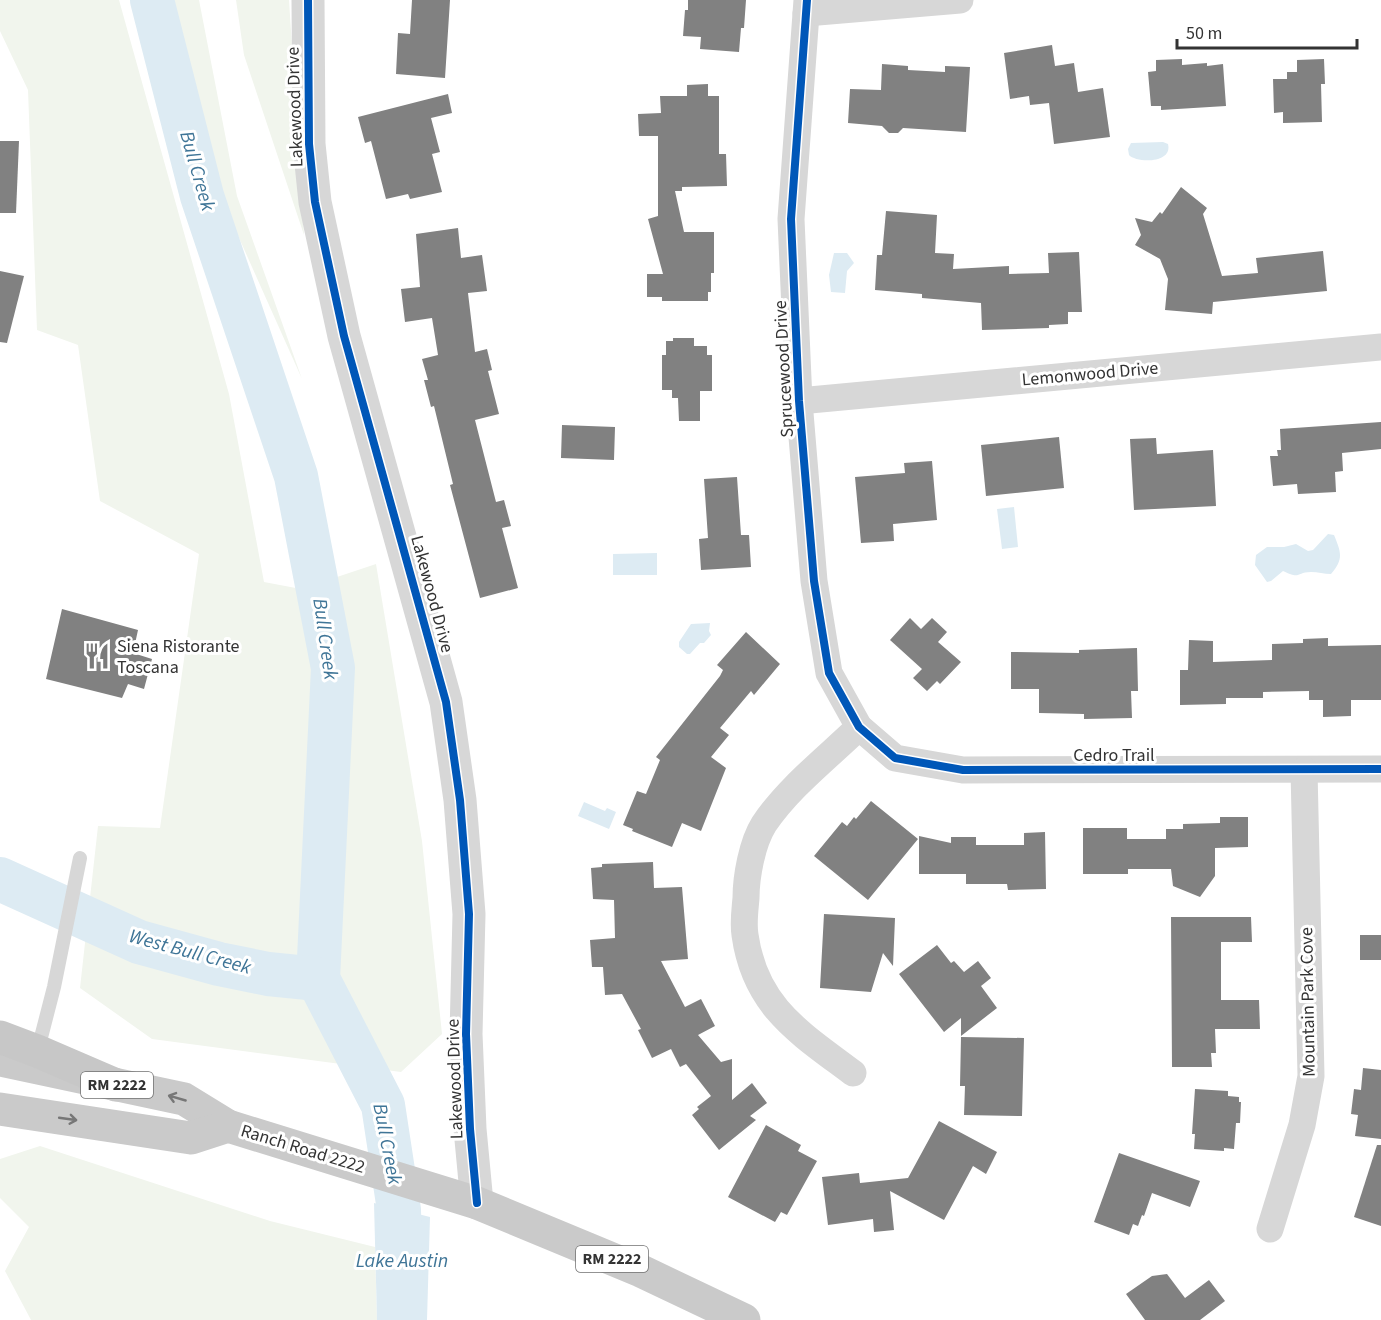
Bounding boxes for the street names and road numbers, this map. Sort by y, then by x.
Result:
street label: Lakewood Drive [280,46,310,168]
street label: Sprucewood Drive [768,300,800,438]
street label: Lemonwood Drive [1021,356,1159,392]
street label: Lakewood Drive [404,533,460,655]
street label: Cedro Trail [1073,743,1155,768]
street label: Mountain Park Cove [1294,927,1322,1077]
street label: Lakewood Drive [440,1018,470,1140]
road number: RM 2222 [81,1072,153,1098]
street label: Ranch Road 2222 [238,1118,368,1180]
road number: RM 2222 [576,1246,648,1272]

